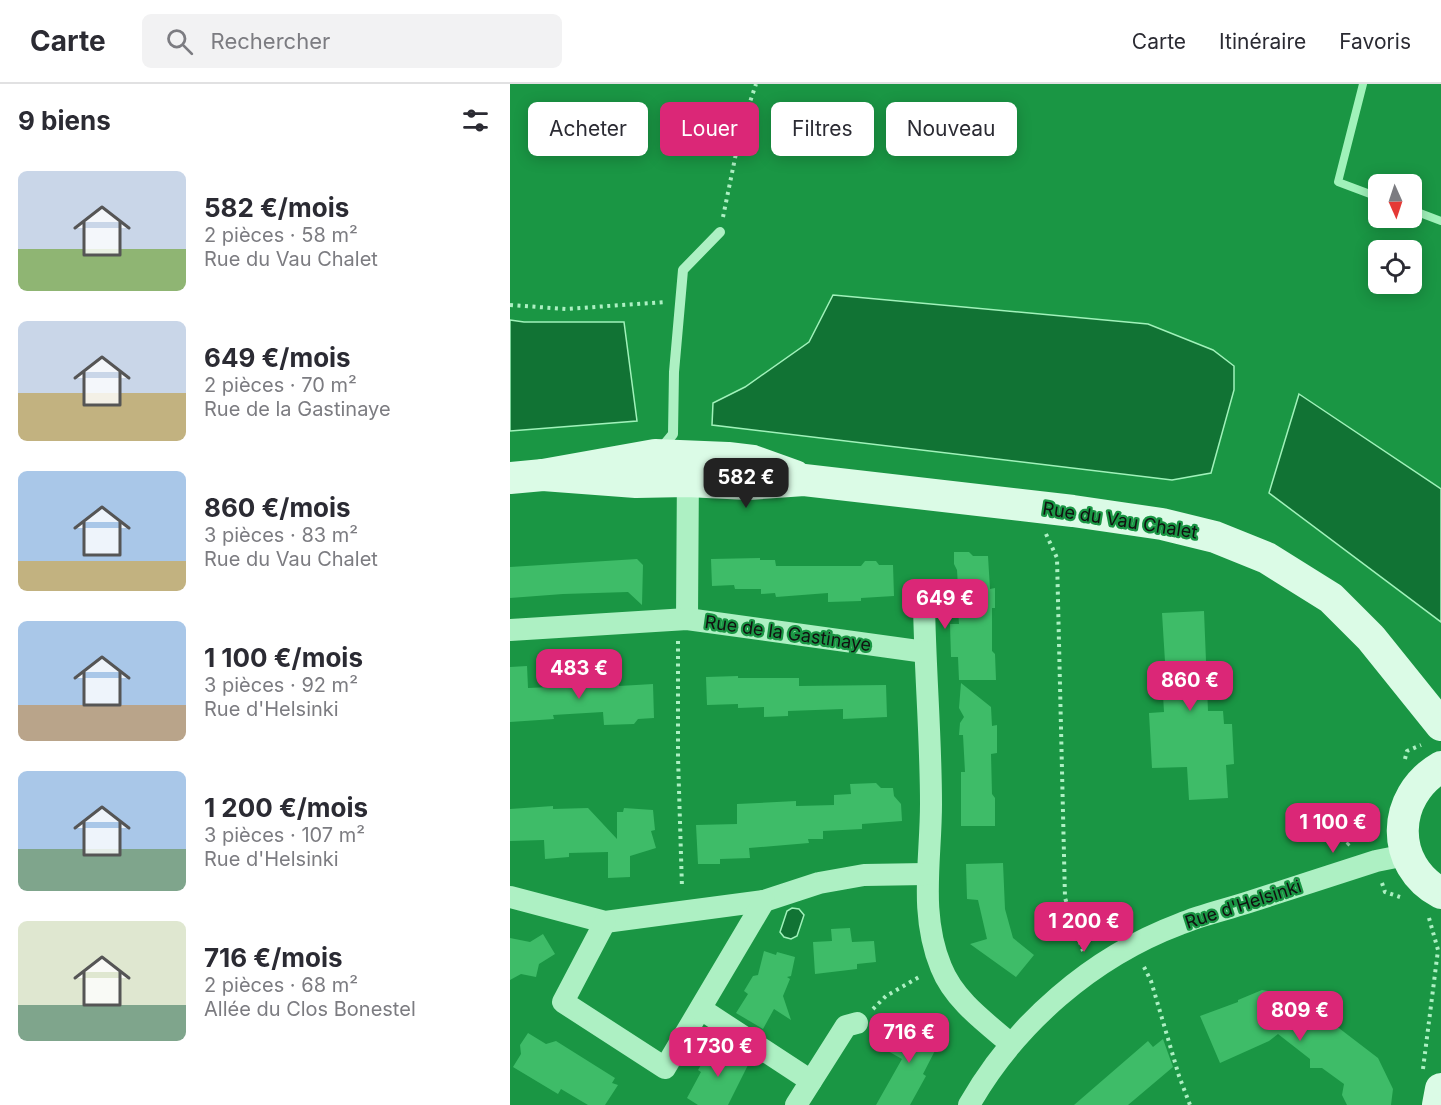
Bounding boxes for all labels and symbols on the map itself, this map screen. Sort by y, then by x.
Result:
north arrow [1368,174,1422,228]
pin: 582 € [704,458,788,509]
street label: Rue du Vau Chalet [1041,497,1199,543]
pin: 649 € [903,579,987,630]
street label: Rue de la Gastinaye [703,611,873,655]
pin: 483 € [537,649,621,700]
pin: 860 € [1148,661,1232,712]
pin: 1 100 € [1278,803,1388,854]
street label: Rue d'Helsinki [1182,875,1304,933]
pin: 1 200 € [1029,902,1139,953]
pin: 809 € [1258,991,1342,1042]
pin: 716 € [867,1013,951,1064]
pin: 1 730 € [663,1027,773,1078]

